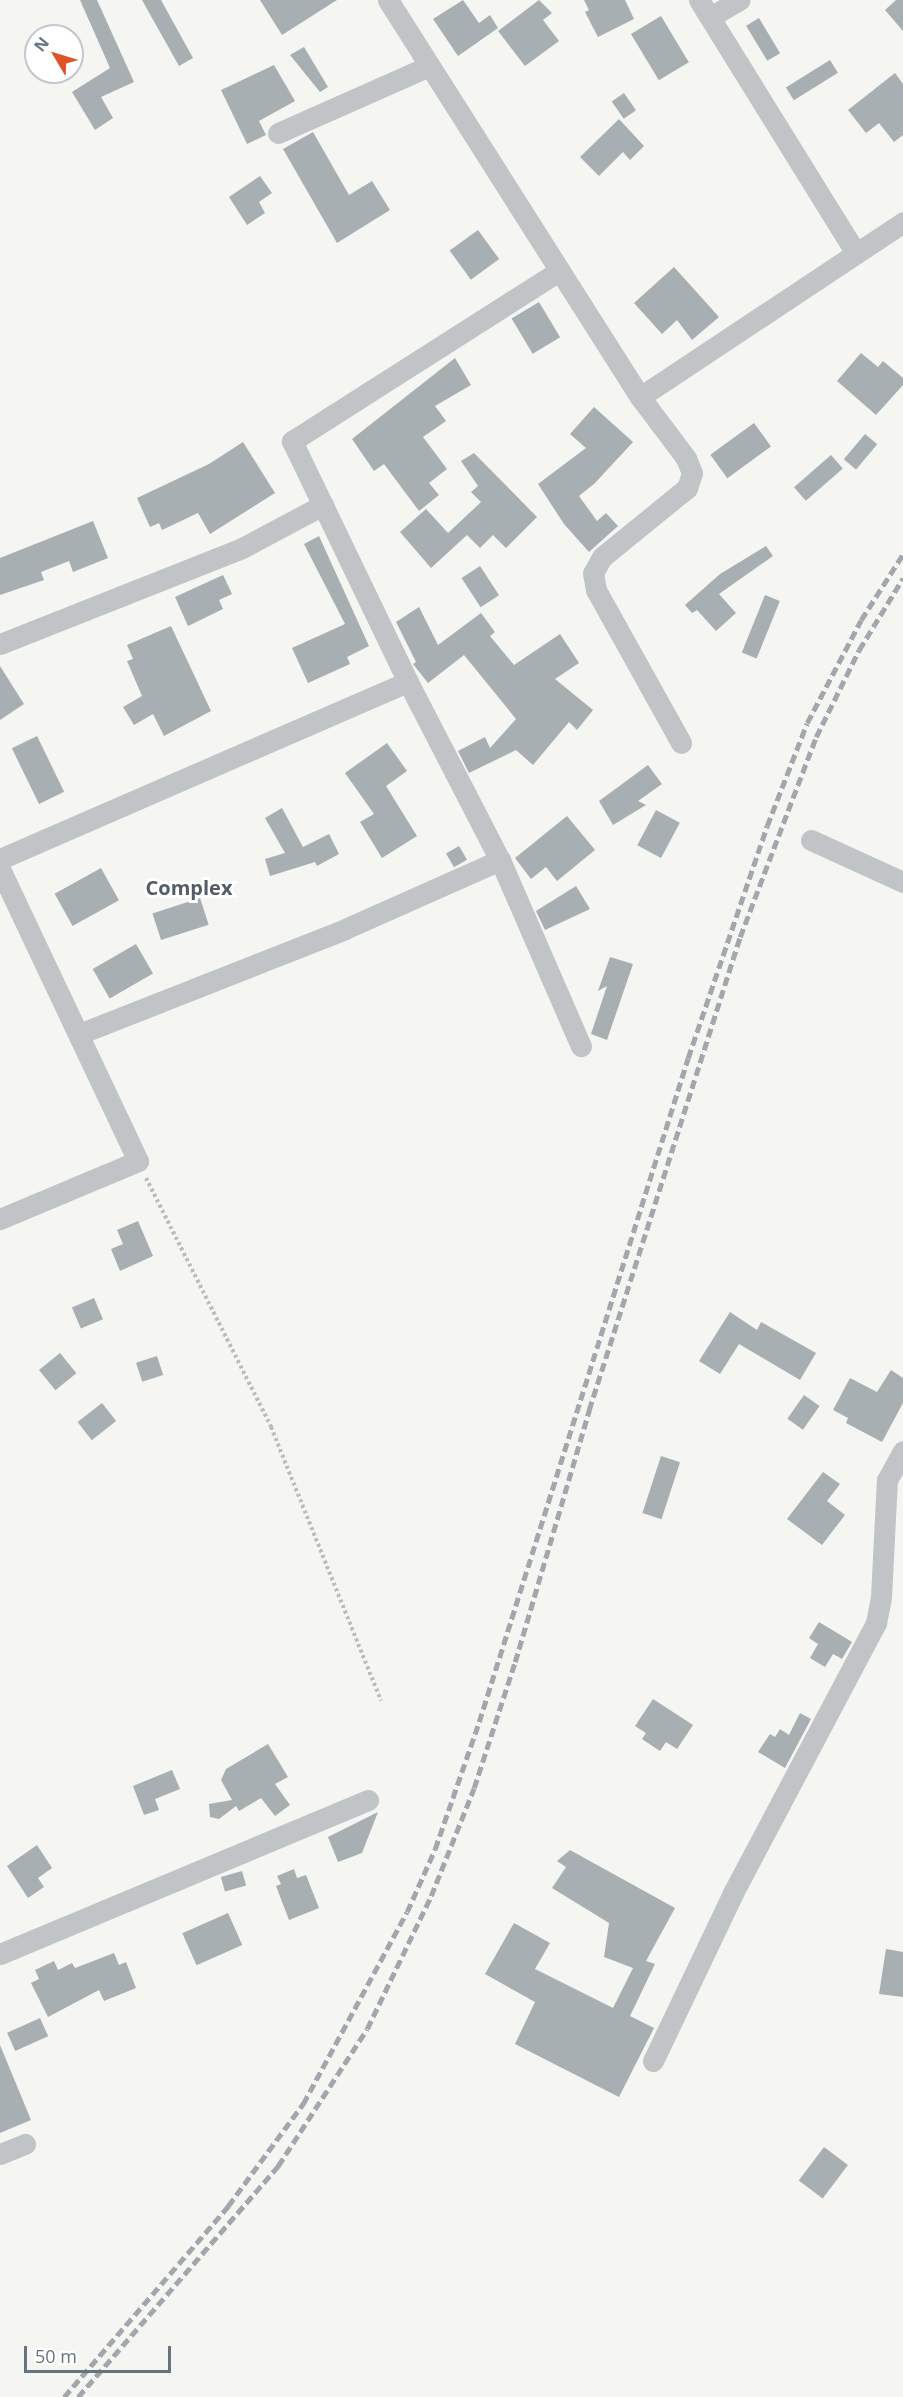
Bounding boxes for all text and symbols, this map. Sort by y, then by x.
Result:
north arrow [24,24,84,84]
text: N [29,32,54,56]
district label: Complex [146,875,232,899]
scale bar [27,2334,174,2372]
text: 50 m [35,2344,77,2368]

